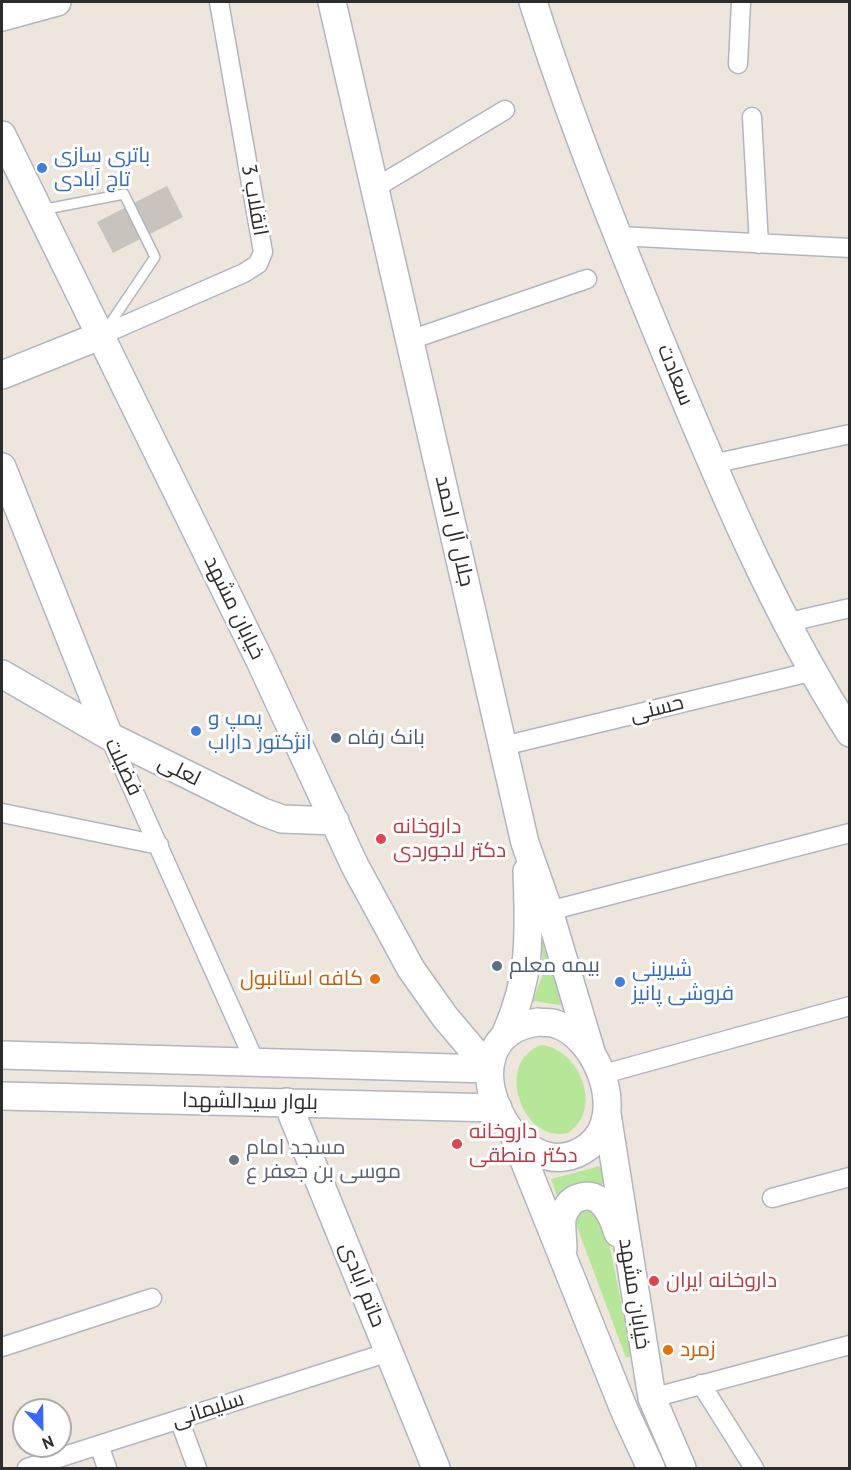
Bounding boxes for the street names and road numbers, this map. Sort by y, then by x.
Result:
street label: انقلاب 3 [235,162,273,238]
street label: سعادت [651,341,699,409]
street label: جلال آل احمد [429,473,479,589]
street label: خیابان مشهد [198,552,270,664]
street label: حسنی [628,690,686,728]
street label: فضیلت [99,734,147,800]
street label: لعلی [154,750,204,792]
street label: بلوار سیدالشهدا [182,1088,318,1116]
street label: خیابان مشهد [613,1237,655,1351]
street label: حاتم آبادی [334,1239,390,1331]
street label: سلیمانی [169,1387,247,1433]

